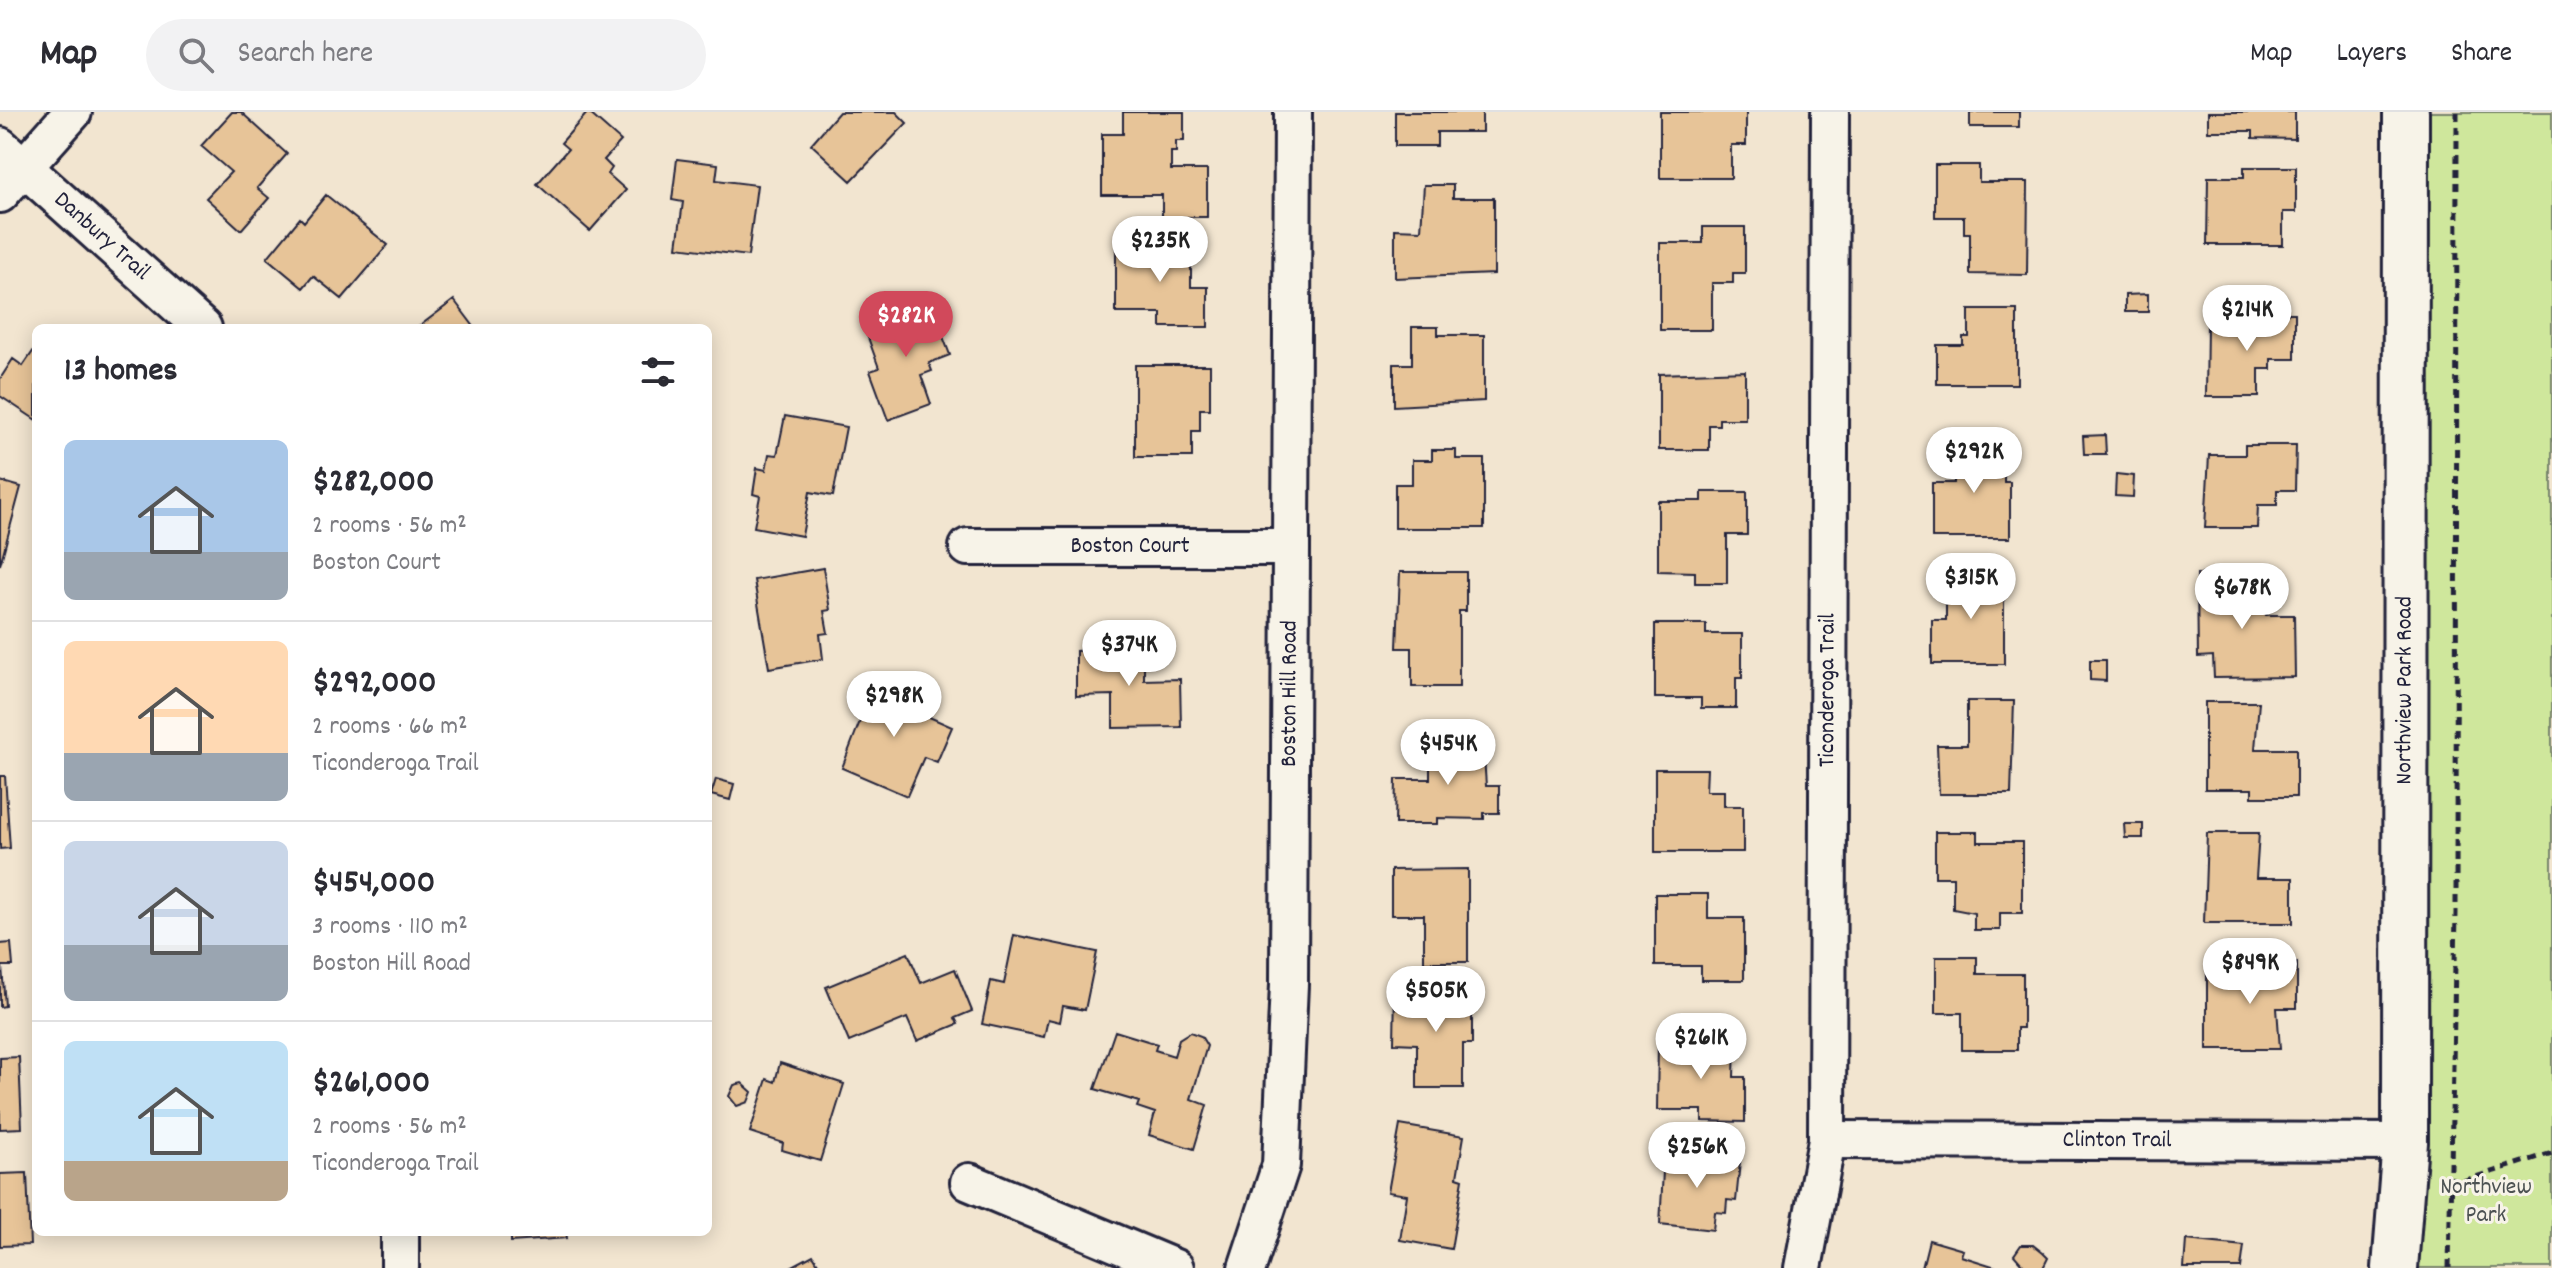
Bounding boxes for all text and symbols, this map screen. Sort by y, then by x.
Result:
search box [146,19,706,91]
text: Map [40,28,98,83]
icon: search [174,33,218,77]
text: Search here [238,34,373,77]
text: Map [2250,35,2293,75]
text: Layers [2337,35,2407,75]
text: Share [2451,35,2512,75]
street label: Danbury Trail [45,184,157,290]
pin: $235K [1104,216,1216,284]
text: $235K [1130,223,1190,260]
pin: $214K [2191,285,2303,353]
pin: $282K [850,291,962,359]
text: $214K [2220,292,2274,329]
text: $282K [877,298,935,335]
text: 13 homes [64,348,178,397]
icon: filters [636,350,680,394]
pin: $292K [1918,427,2030,495]
text: $292K [1944,434,2004,471]
text: $282,000 [312,459,435,508]
icon: home [128,472,224,568]
text: 2 rooms · 56 m² [312,508,467,545]
street label: Boston Court [1071,530,1190,564]
text: Boston Court [312,545,441,582]
pin: $315K [1915,553,2027,621]
text: $315K [1944,560,1998,597]
pin: $678K [2186,563,2298,631]
text: $678K [2213,570,2271,607]
street label: Northview Park Road [2388,596,2423,785]
street label: Ticonderoga Trail [1811,613,1846,767]
pin: $374K [1073,620,1185,688]
street label: Boston Hill Road [1273,620,1308,767]
text: $374K [1100,627,1158,664]
text: $292,000 [312,660,437,709]
pin: $298K [838,671,950,739]
icon: home [128,673,224,769]
text: $298K [865,678,923,715]
text: 2 rooms · 66 m² [312,709,468,746]
pin: $454K [1392,719,1504,787]
text: $454K [1419,726,1477,763]
text: Ticonderoga Trail [312,746,479,783]
text: $454,000 [312,860,435,909]
icon: home [128,873,224,969]
text: 3 rooms · 110 m² [312,909,468,946]
pin: $849K [2194,938,2306,1006]
text: $849K [2221,945,2279,982]
text: Boston Hill Road [312,946,471,983]
pin: $505K [1380,966,1492,1034]
text: $505K [1404,973,1468,1010]
pin: $261K [1645,1013,1757,1081]
text: $261K [1674,1020,1729,1057]
text: $261,000 [312,1060,430,1109]
icon: home [128,1073,224,1169]
text: 2 rooms · 56 m² [312,1109,467,1146]
pin: $256K [1641,1122,1753,1190]
street label: Clinton Trail [2062,1124,2172,1158]
text: $256K [1666,1129,1728,1166]
text: Ticonderoga Trail [312,1146,479,1183]
park label: Northview Park [2440,1171,2532,1233]

